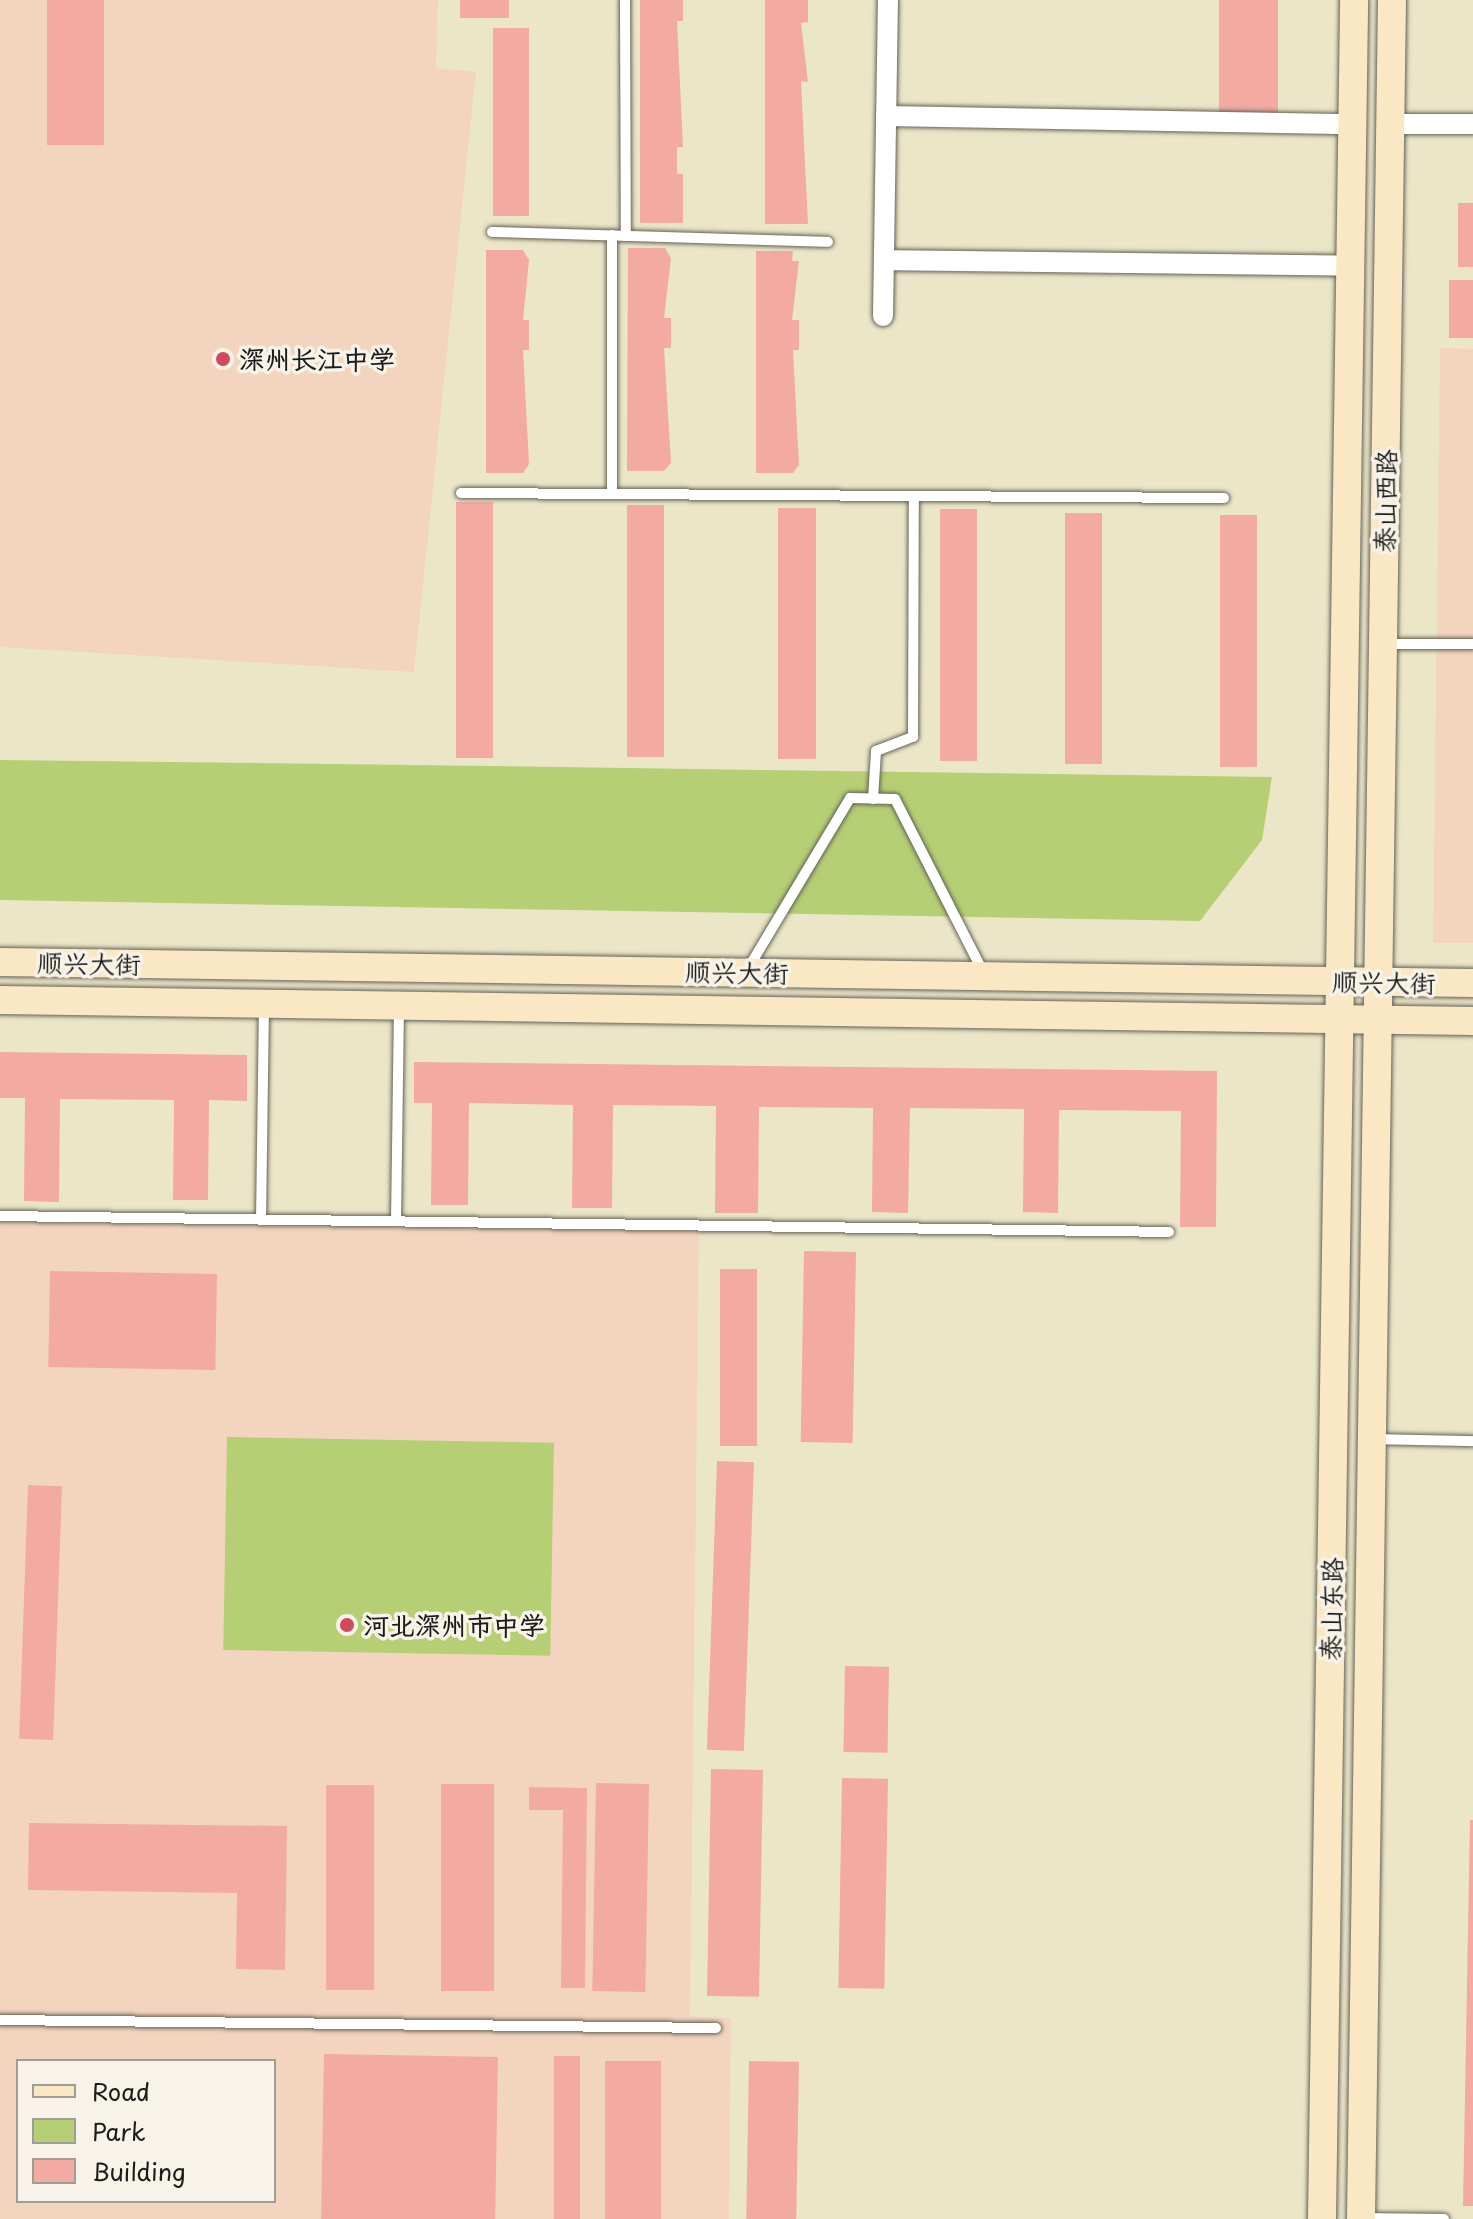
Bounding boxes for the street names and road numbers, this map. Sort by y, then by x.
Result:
street label: 泰山西路 [1368,449,1402,553]
street label: 顺兴大街 [37,946,141,980]
street label: 顺兴大街 [685,955,789,989]
street label: 顺兴大街 [1332,965,1436,999]
street label: 泰山东路 [1314,1557,1348,1661]

